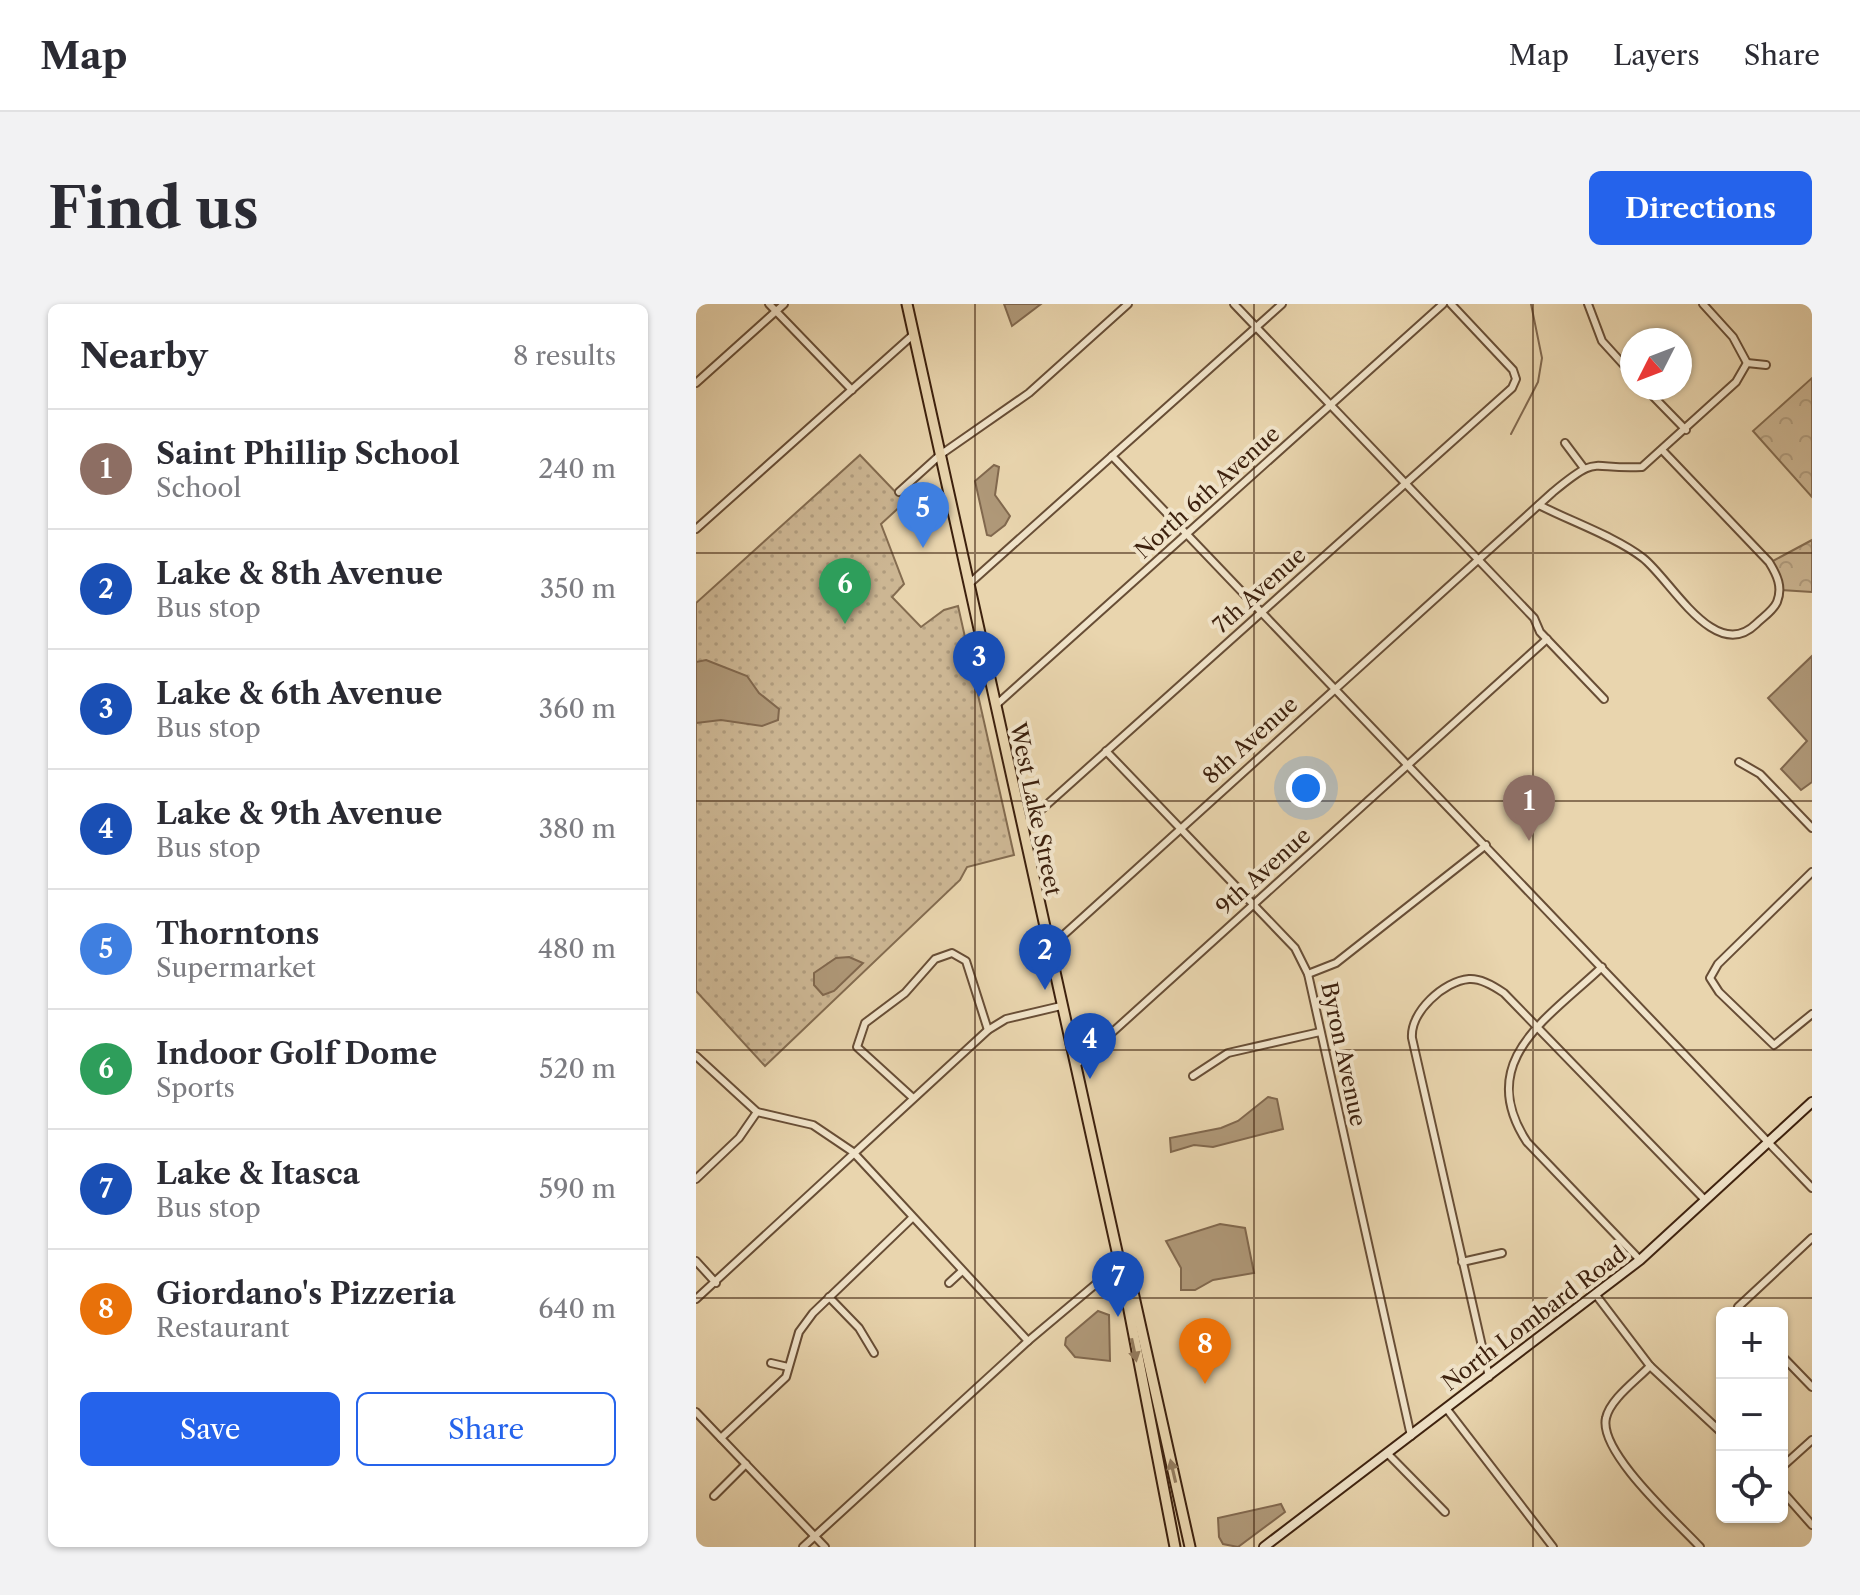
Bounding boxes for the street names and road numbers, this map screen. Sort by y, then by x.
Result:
street label: North 6th Avenue [1129,420,1285,564]
street label: 7th Avenue [1207,542,1311,639]
street label: 8th Avenue [1198,691,1303,790]
street label: West Lake Street [1004,719,1067,898]
street label: 9th Avenue [1211,822,1316,921]
street label: Byron Avenue [1315,980,1372,1129]
street label: North Lombard Road [1437,1240,1632,1396]

